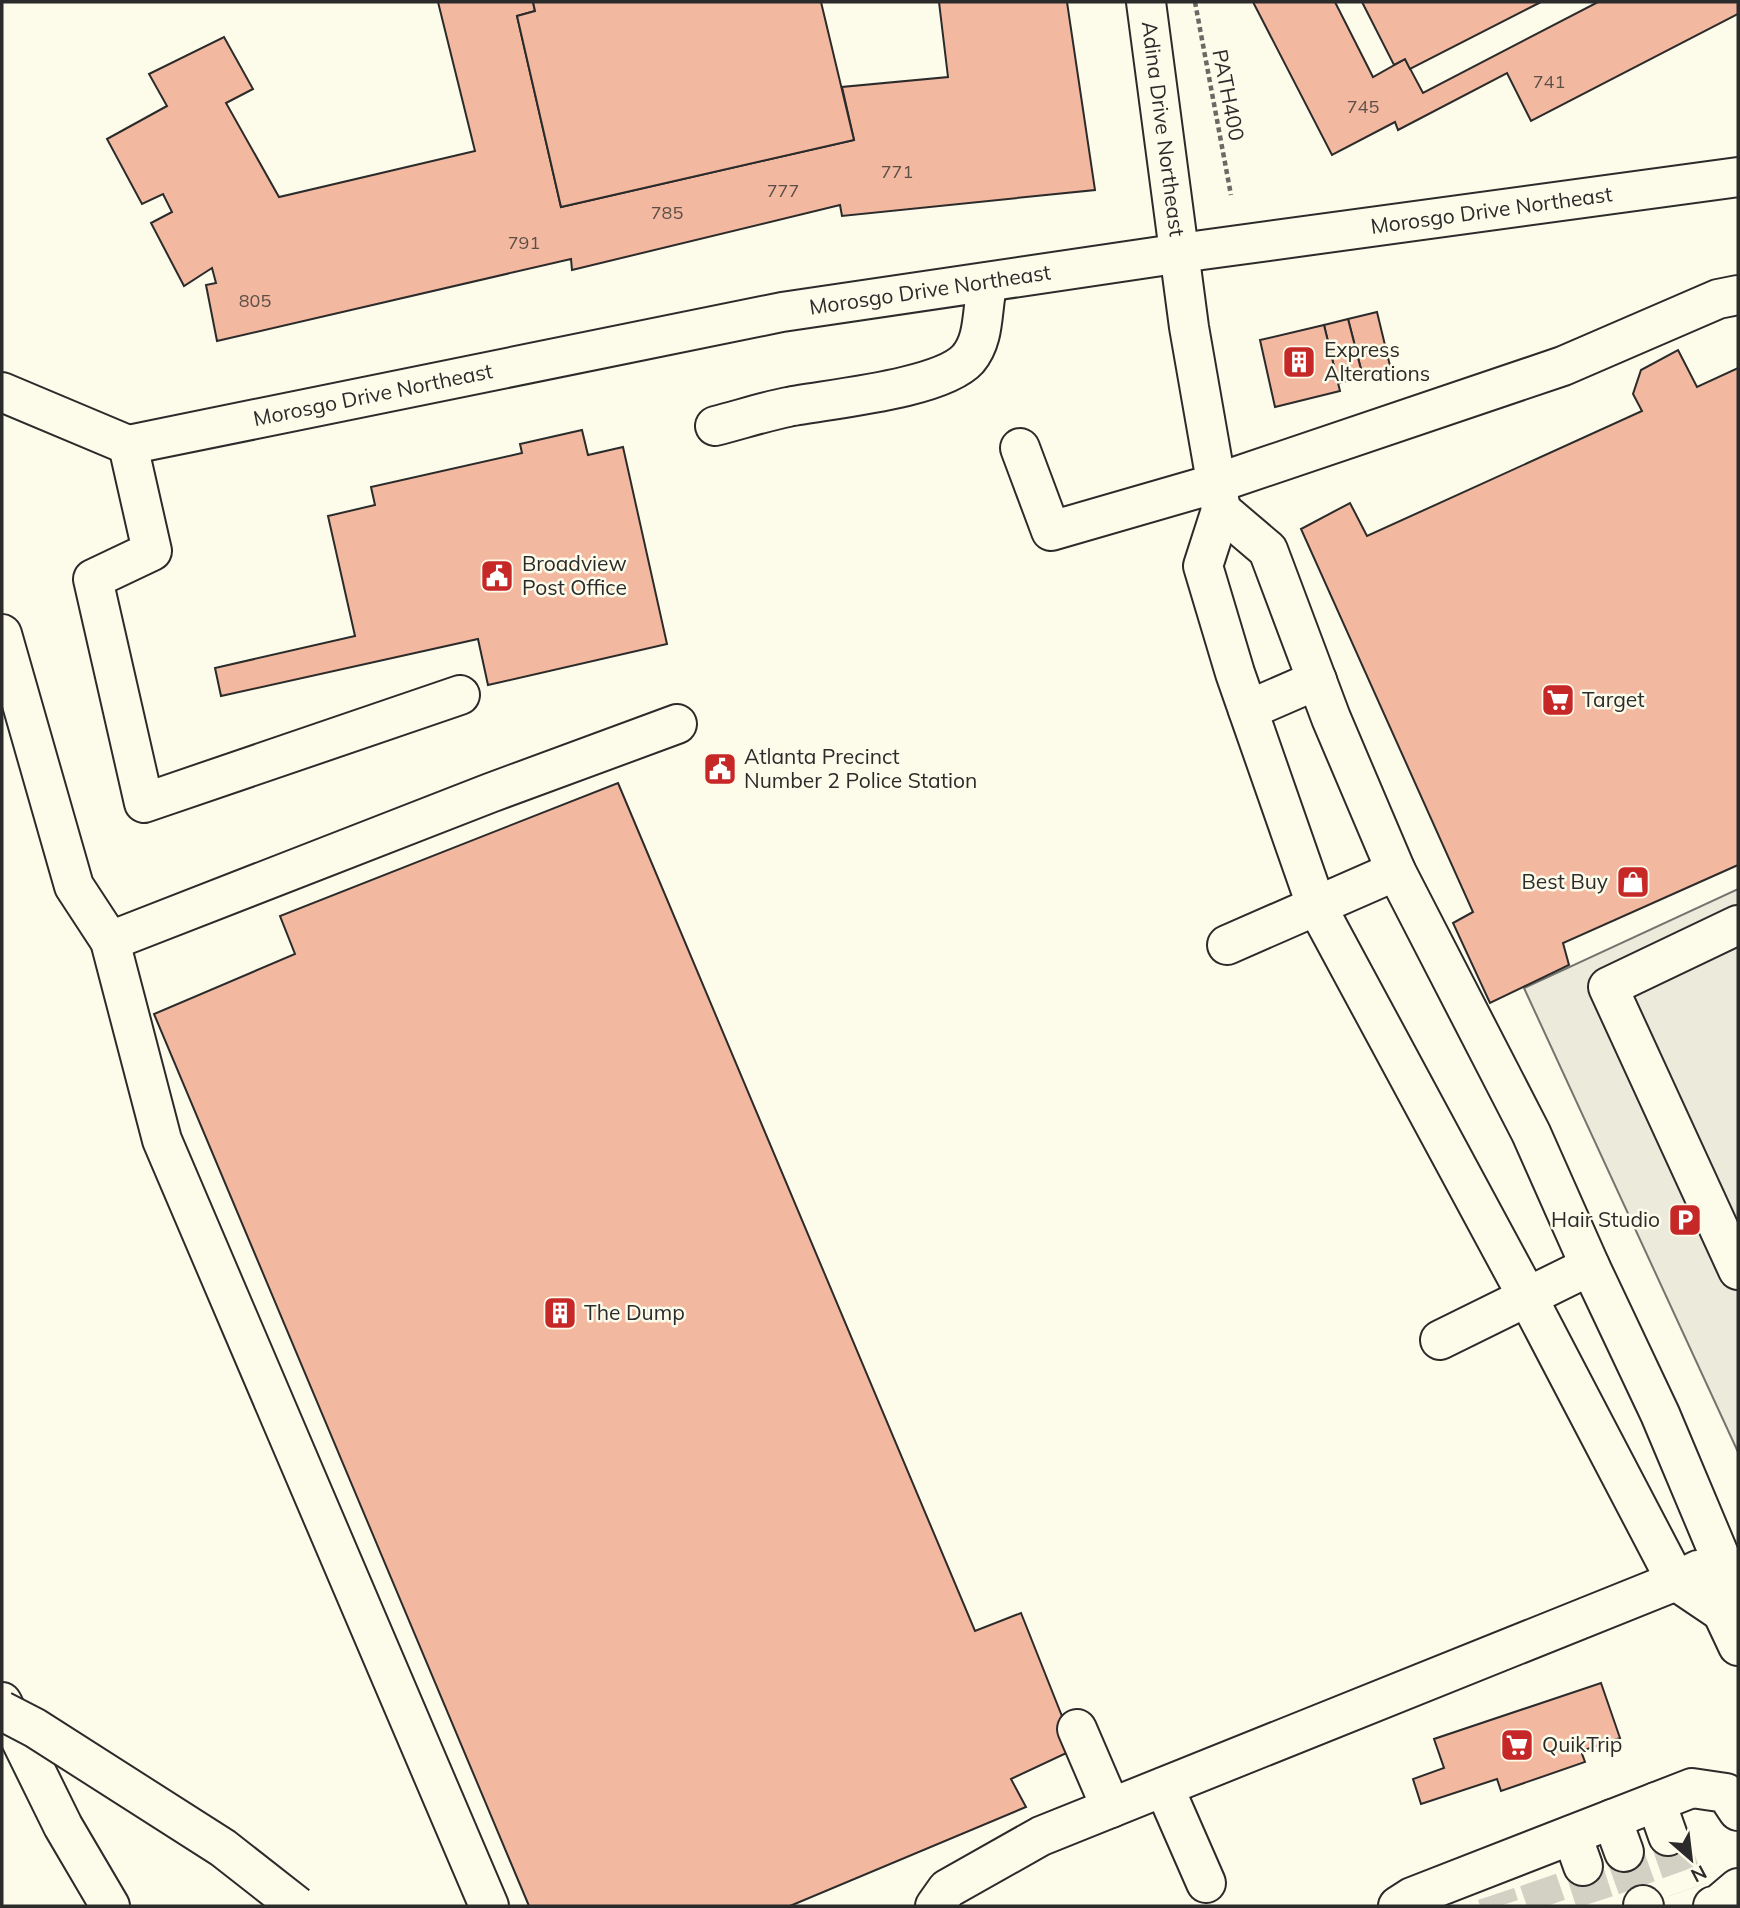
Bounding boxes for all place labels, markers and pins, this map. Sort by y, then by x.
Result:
place label: Express Alterations [1324,336,1430,386]
building icon: Express Alterations [1280,343,1318,381]
place label: Broadview Post Office [522,550,627,600]
public building icon: Broadview Post Office [478,557,516,595]
supermarket icon: Target [1539,681,1577,719]
place label: Target [1582,686,1645,712]
place label: Atlanta Precinct Number 2 Police Station [744,743,977,793]
public building icon: Atlanta Precinct Number 2 Police Station [701,750,739,788]
shop icon: Best Buy [1614,863,1652,901]
place label: Best Buy [1522,868,1608,894]
parking icon: Hair Studio [1666,1201,1704,1239]
place label: Hair Studio [1551,1206,1660,1232]
building icon: The Dump [541,1294,579,1332]
place label: The Dump [584,1299,685,1325]
supermarket icon: QuikTrip [1498,1726,1536,1764]
place label: QuikTrip [1542,1731,1622,1757]

